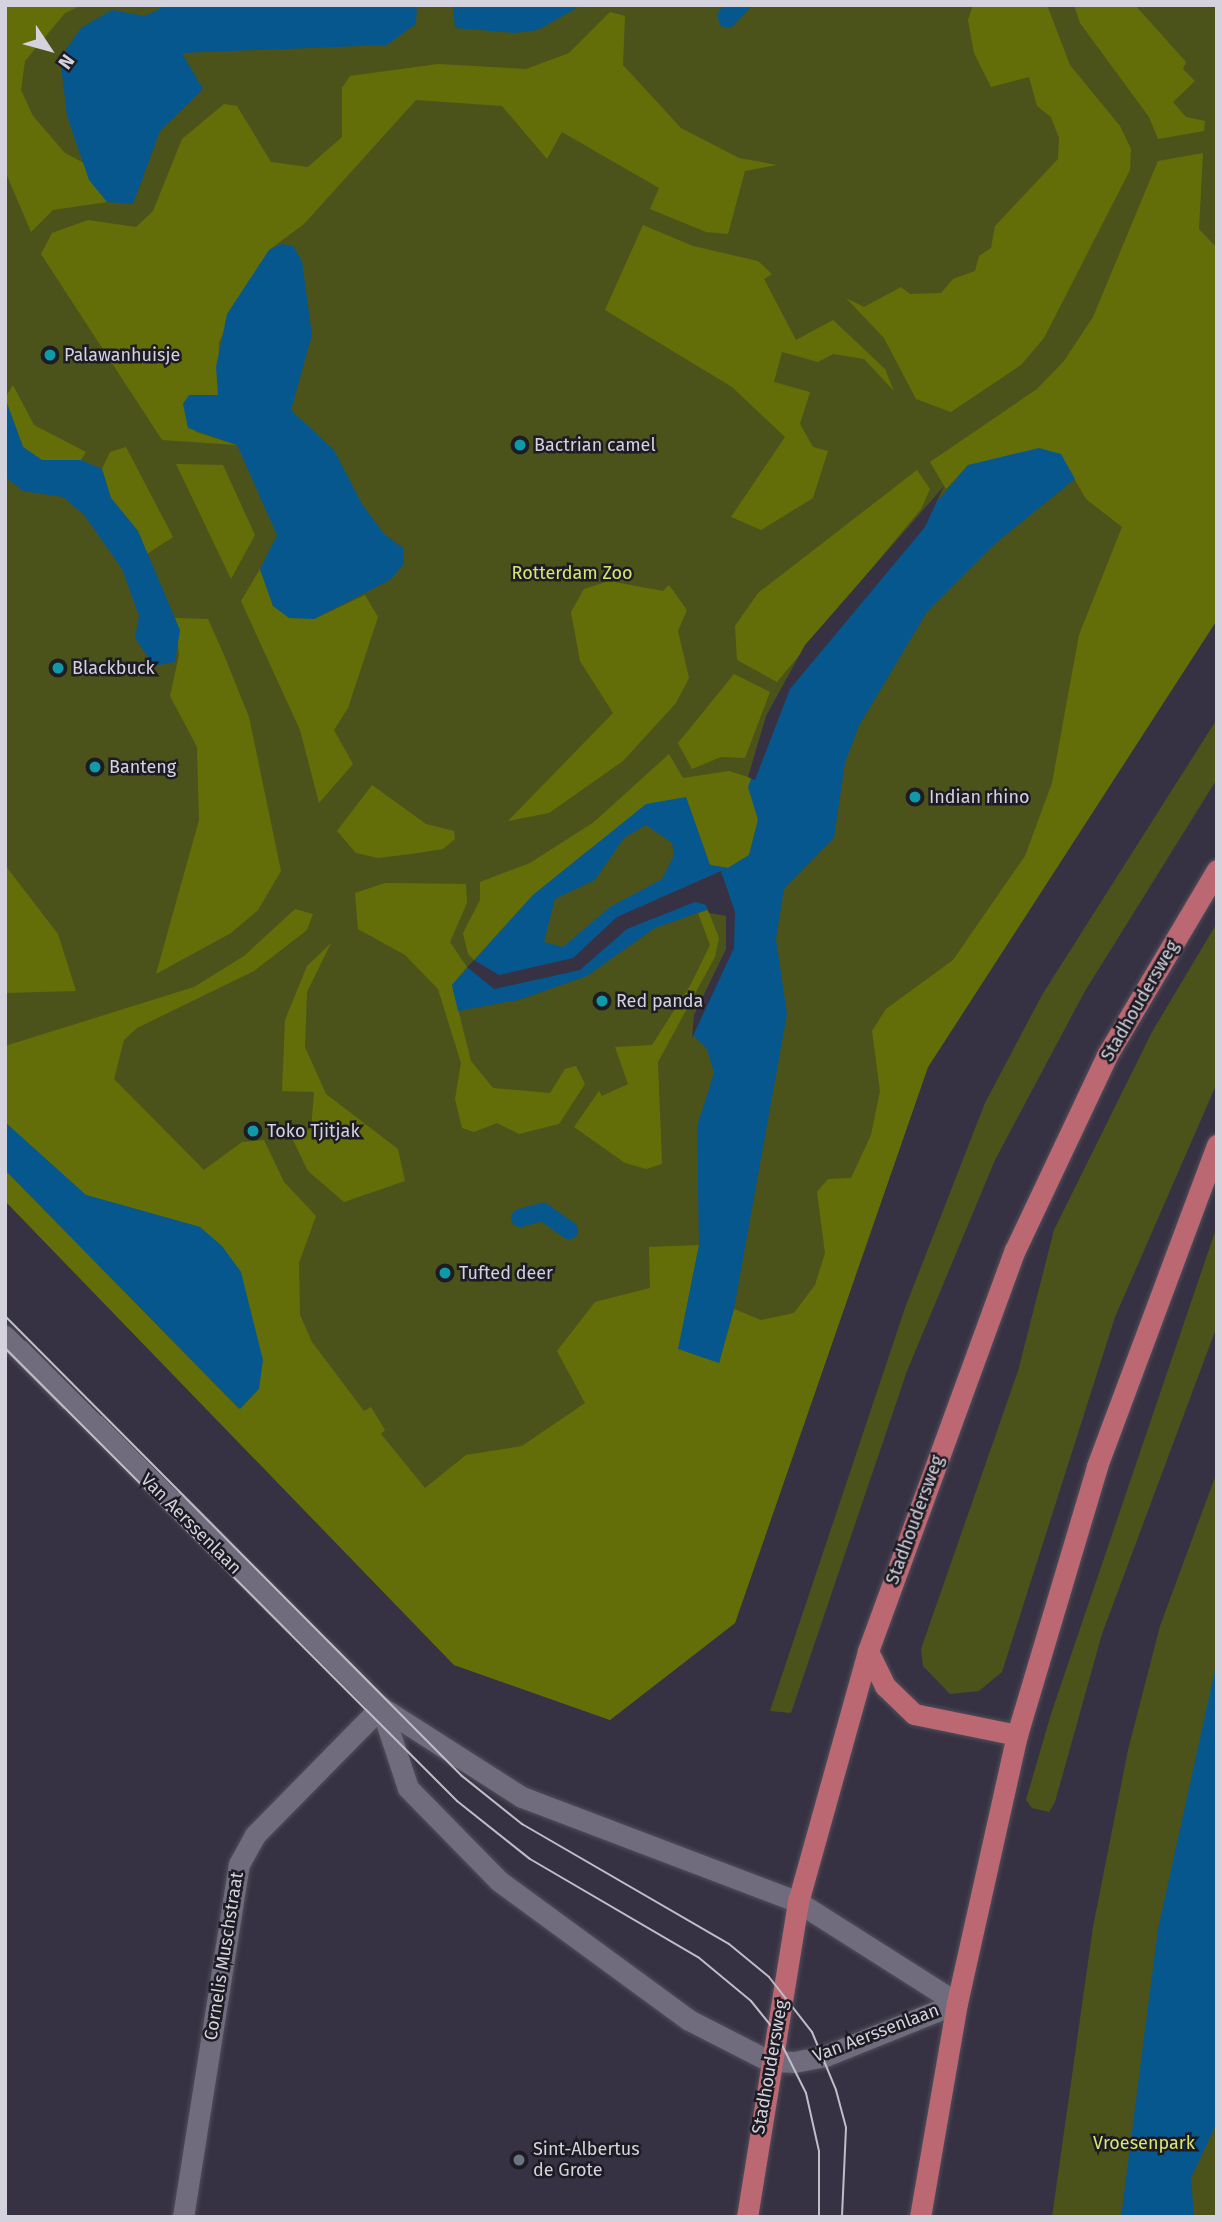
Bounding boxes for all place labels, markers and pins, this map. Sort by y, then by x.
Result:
place label: Palawanhuisje [64,344,180,366]
marker: Palawanhuisje [42,347,58,363]
place label: Bactrian camel [534,434,656,456]
marker: Bactrian camel [512,437,528,453]
place label: Blackbuck [72,657,155,679]
marker: Blackbuck [50,660,66,676]
place label: Banteng [109,756,176,778]
marker: Banteng [87,759,103,775]
place label: Indian rhino [929,786,1029,808]
marker: Indian rhino [907,789,923,805]
place label: Red panda [616,990,703,1012]
marker: Red panda [594,993,610,1009]
place label: Toko Tjitjak [267,1120,360,1142]
marker: Toko Tjitjak [245,1123,261,1139]
place label: Tufted deer [459,1262,553,1284]
marker: Tufted deer [437,1265,453,1281]
place label: Sint-Albertus de Grote [533,2139,640,2182]
marker: Sint-Albertus de Grote [511,2152,527,2168]

